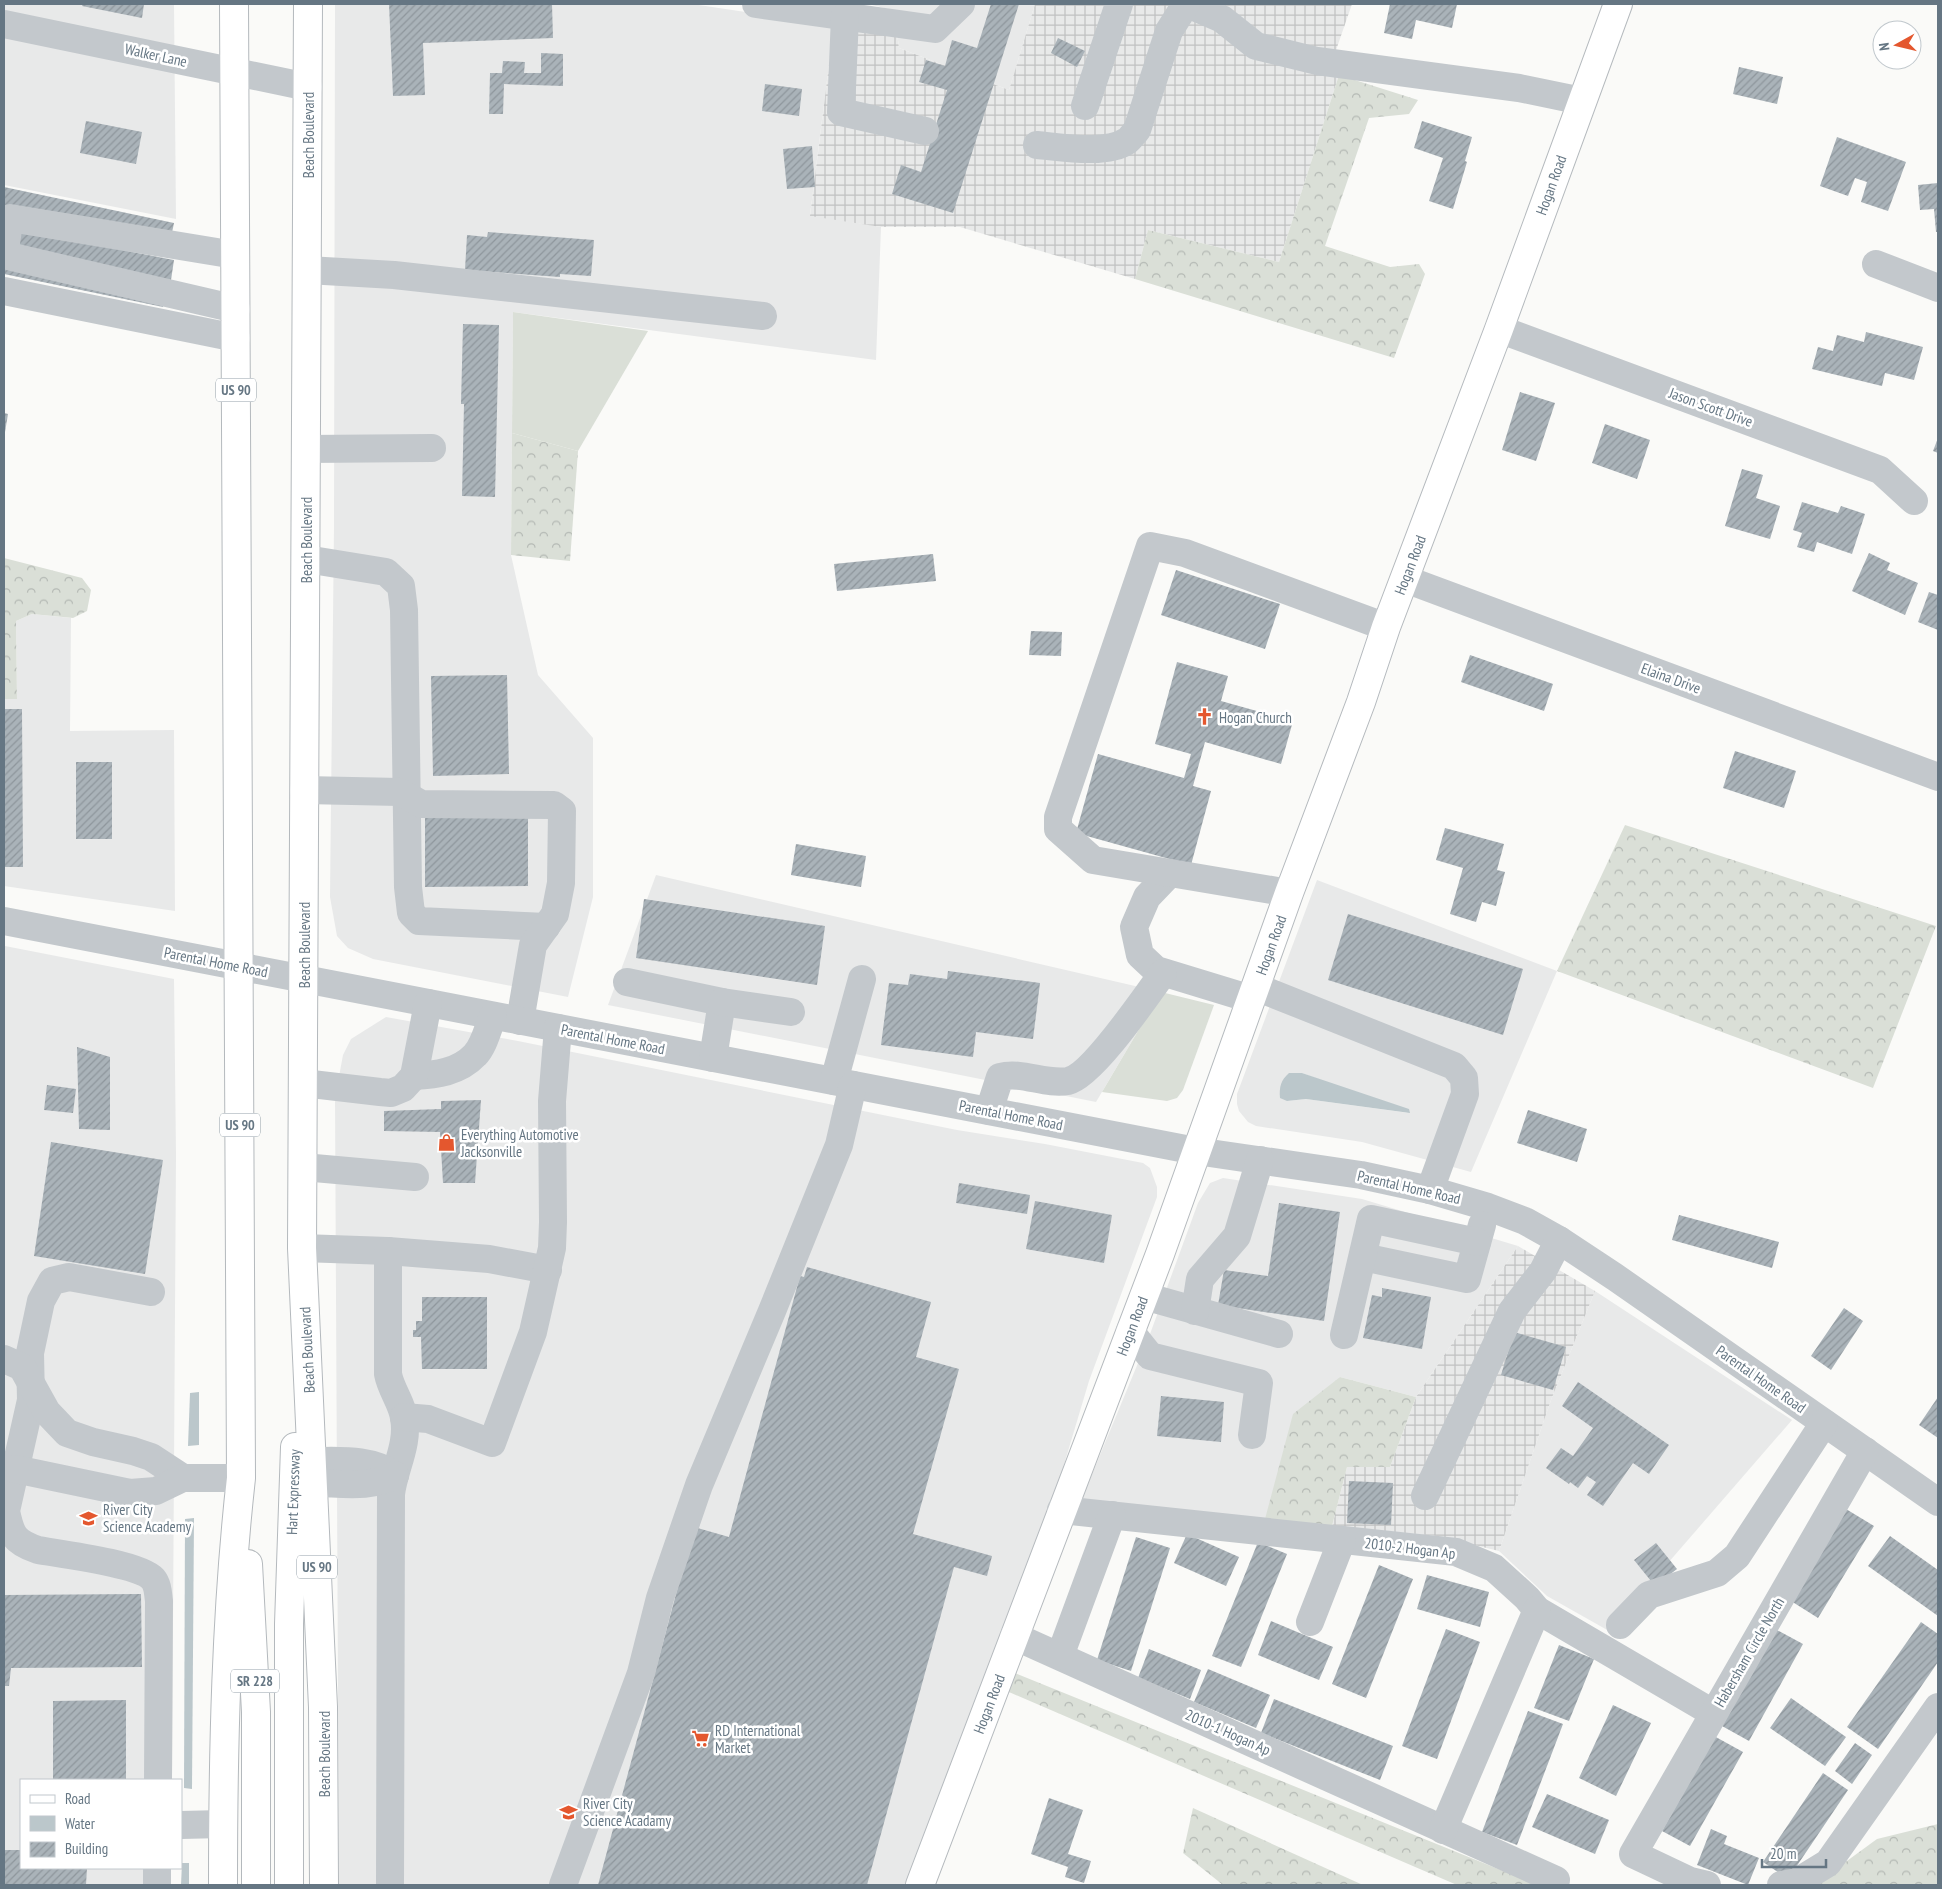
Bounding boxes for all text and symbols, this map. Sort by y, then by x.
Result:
north arrow [1872,20,1922,70]
street label: Walker Lane [123,39,189,71]
text: N [1875,42,1894,52]
street label: Beach Boulevard [299,92,318,178]
street label: Hogan Road [1531,152,1571,218]
road number: US 90 [216,378,256,402]
street label: Jason Scott Drive [1666,383,1755,431]
street label: Beach Boulevard [297,497,316,583]
street label: Hogan Road [1390,532,1430,598]
street label: Elaina Drive [1639,658,1703,698]
church icon: Hogan Church [1195,707,1215,727]
place label: Hogan Church [1219,708,1292,727]
street label: Beach Boulevard [295,902,314,988]
street label: Hogan Road [1251,912,1291,978]
street label: Parental Home Road [162,943,270,981]
street label: Parental Home Road [559,1020,667,1058]
street label: Parental Home Road [957,1096,1065,1134]
road number: US 90 [220,1114,260,1136]
place label: Everything Automotive Jacksonville [460,1125,579,1161]
shop icon: Everything Automotive Jacksonville [437,1133,457,1153]
street label: Parental Home Road [1356,1166,1462,1208]
street label: Hogan Road [1112,1293,1152,1359]
street label: Beach Boulevard [295,1306,319,1394]
street label: Parental Home Road [1712,1341,1810,1417]
street label: Hart Expressway [282,1448,304,1535]
place label: River City Science Academy [103,1500,192,1536]
school or university icon: River City Science Academy [79,1508,99,1528]
street label: 2010-2 Hogan Ap [1364,1533,1456,1563]
road number: US 90 [297,1555,337,1578]
street label: Habersham Circle North [1710,1594,1788,1710]
road number: SR 228 [231,1670,279,1692]
street label: Hogan Road [969,1671,1009,1737]
street label: 2010-1 Hogan Ap [1182,1705,1274,1759]
street label: Beach Boulevard [315,1711,334,1797]
place label: RD International Market [715,1721,801,1757]
supermarket icon: RD International Market [691,1729,711,1749]
legend [20,1779,182,1869]
text: Road [65,1789,91,1808]
place label: River City Science Acadamy [583,1794,671,1830]
school or university icon: River City Science Acadamy [559,1802,579,1822]
text: Water [65,1814,96,1833]
scale bar [1762,1836,1826,1868]
text: Building [65,1839,108,1858]
text: 20 m [1770,1844,1796,1863]

